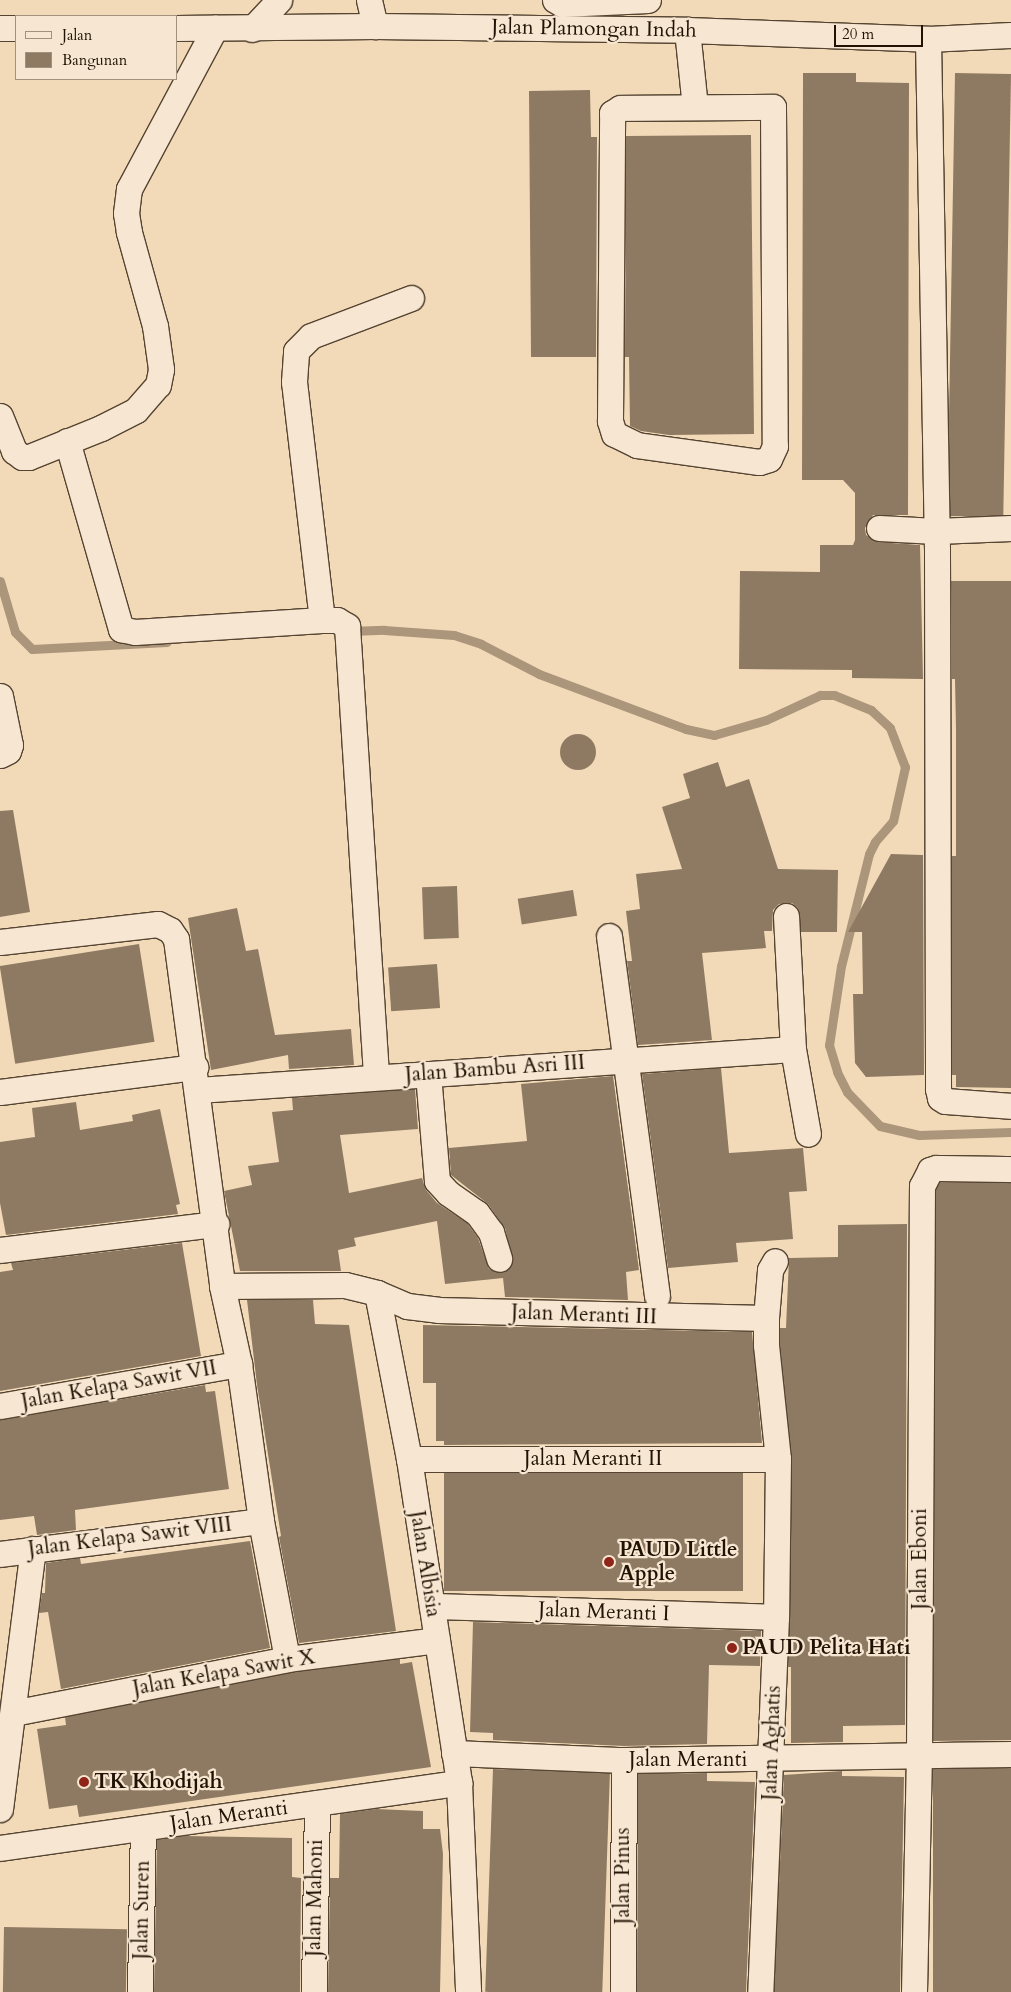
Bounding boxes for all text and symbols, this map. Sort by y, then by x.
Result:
legend [15,15,178,80]
street label: Jalan Plamongan Indah [491,15,697,43]
scale bar [836,15,925,47]
text: 20 m [842,24,874,44]
text: Jalan [62,25,92,45]
text: Bangunan [62,50,127,70]
street label: Jalan Bambu Asri III [404,1050,586,1088]
street label: Jalan Meranti III [511,1300,657,1330]
street label: Jalan Kelapa Sawit VII [19,1355,219,1415]
street label: Jalan Meranti II [524,1446,662,1472]
street label: Jalan Eboni [907,1508,933,1610]
street label: Jalan Albisia [404,1509,446,1619]
street label: Jalan Kelapa Sawit VIII [27,1512,233,1562]
place label: PAUD Little Apple [619,1537,738,1587]
marker: PAUD Little Apple [603,1556,615,1568]
street label: Jalan Meranti I [538,1597,670,1627]
place label: PAUD Pelita Hati [742,1635,911,1661]
marker: PAUD Pelita Hati [726,1642,738,1654]
street label: Jalan Kelapa Sawit X [131,1645,317,1701]
street label: Jalan Aghatis [757,1685,787,1801]
street label: Jalan Meranti [629,1747,747,1773]
place label: TK Khodijah [94,1769,223,1795]
marker: TK Khodijah [78,1776,90,1788]
street label: Jalan Meranti [168,1795,290,1837]
street label: Jalan Pinus [610,1828,636,1924]
street label: Jalan Mahoni [301,1839,329,1957]
street label: Jalan Suren [129,1860,155,1960]

